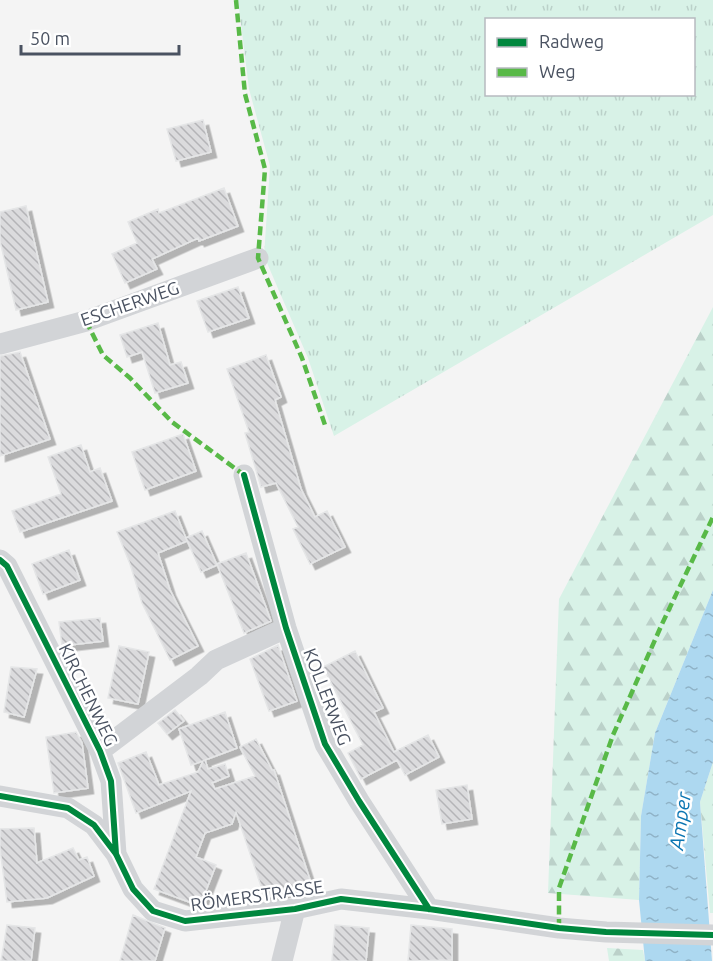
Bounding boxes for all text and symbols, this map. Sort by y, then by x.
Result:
scale bar [21,18,178,56]
legend [485,18,695,96]
text: 50 m [30,28,70,48]
text: Radweg [539,31,604,51]
text: Weg [539,61,576,81]
street label: ESCHERWEG [78,277,182,329]
street label: KIRCHENWEG [55,640,122,749]
street label: KOLLERWEG [300,645,356,748]
water label: Amper [664,789,695,852]
street label: RÖMERSTRASSE [189,876,325,914]

